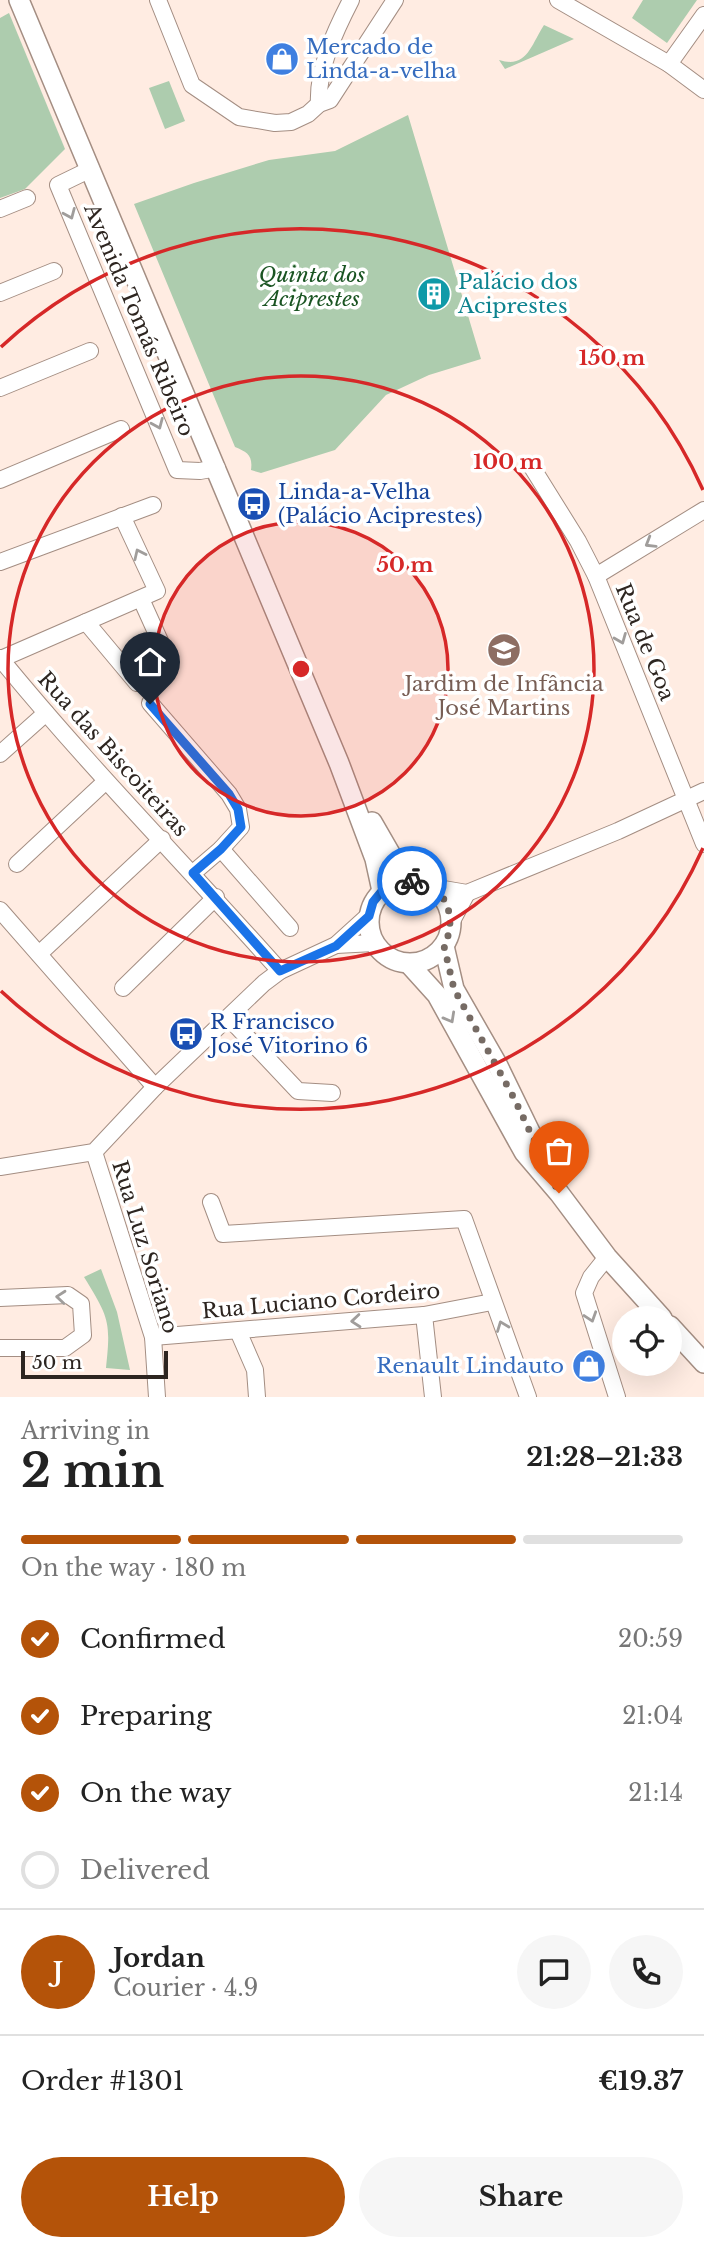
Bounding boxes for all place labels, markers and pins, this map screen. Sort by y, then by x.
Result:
place label: Mercado de Linda-a-velha [306,34,457,84]
shop icon: Mercado de Linda-a-velha [263,40,301,78]
place label: Palácio dos Aciprestes [457,269,578,319]
building icon: Palácio dos Aciprestes [415,275,453,313]
place label: Linda-a-Velha (Palácio Aciprestes) [278,479,482,529]
bus stop icon: Linda-a-Velha (Palácio Aciprestes) [235,485,273,523]
school or university icon: Jardim de Infância José Martins [485,631,523,669]
pin [120,632,180,704]
centre of rings [289,657,313,681]
place label: Jardim de Infância José Martins [401,671,604,721]
place label: R Francisco José Vitorino 6 [207,1009,368,1059]
bus stop icon: R Francisco José Vitorino 6 [167,1015,205,1053]
pin [529,1121,589,1193]
shop icon: Renault Lindauto [570,1347,608,1385]
place label: Renault Lindauto [376,1353,564,1379]

